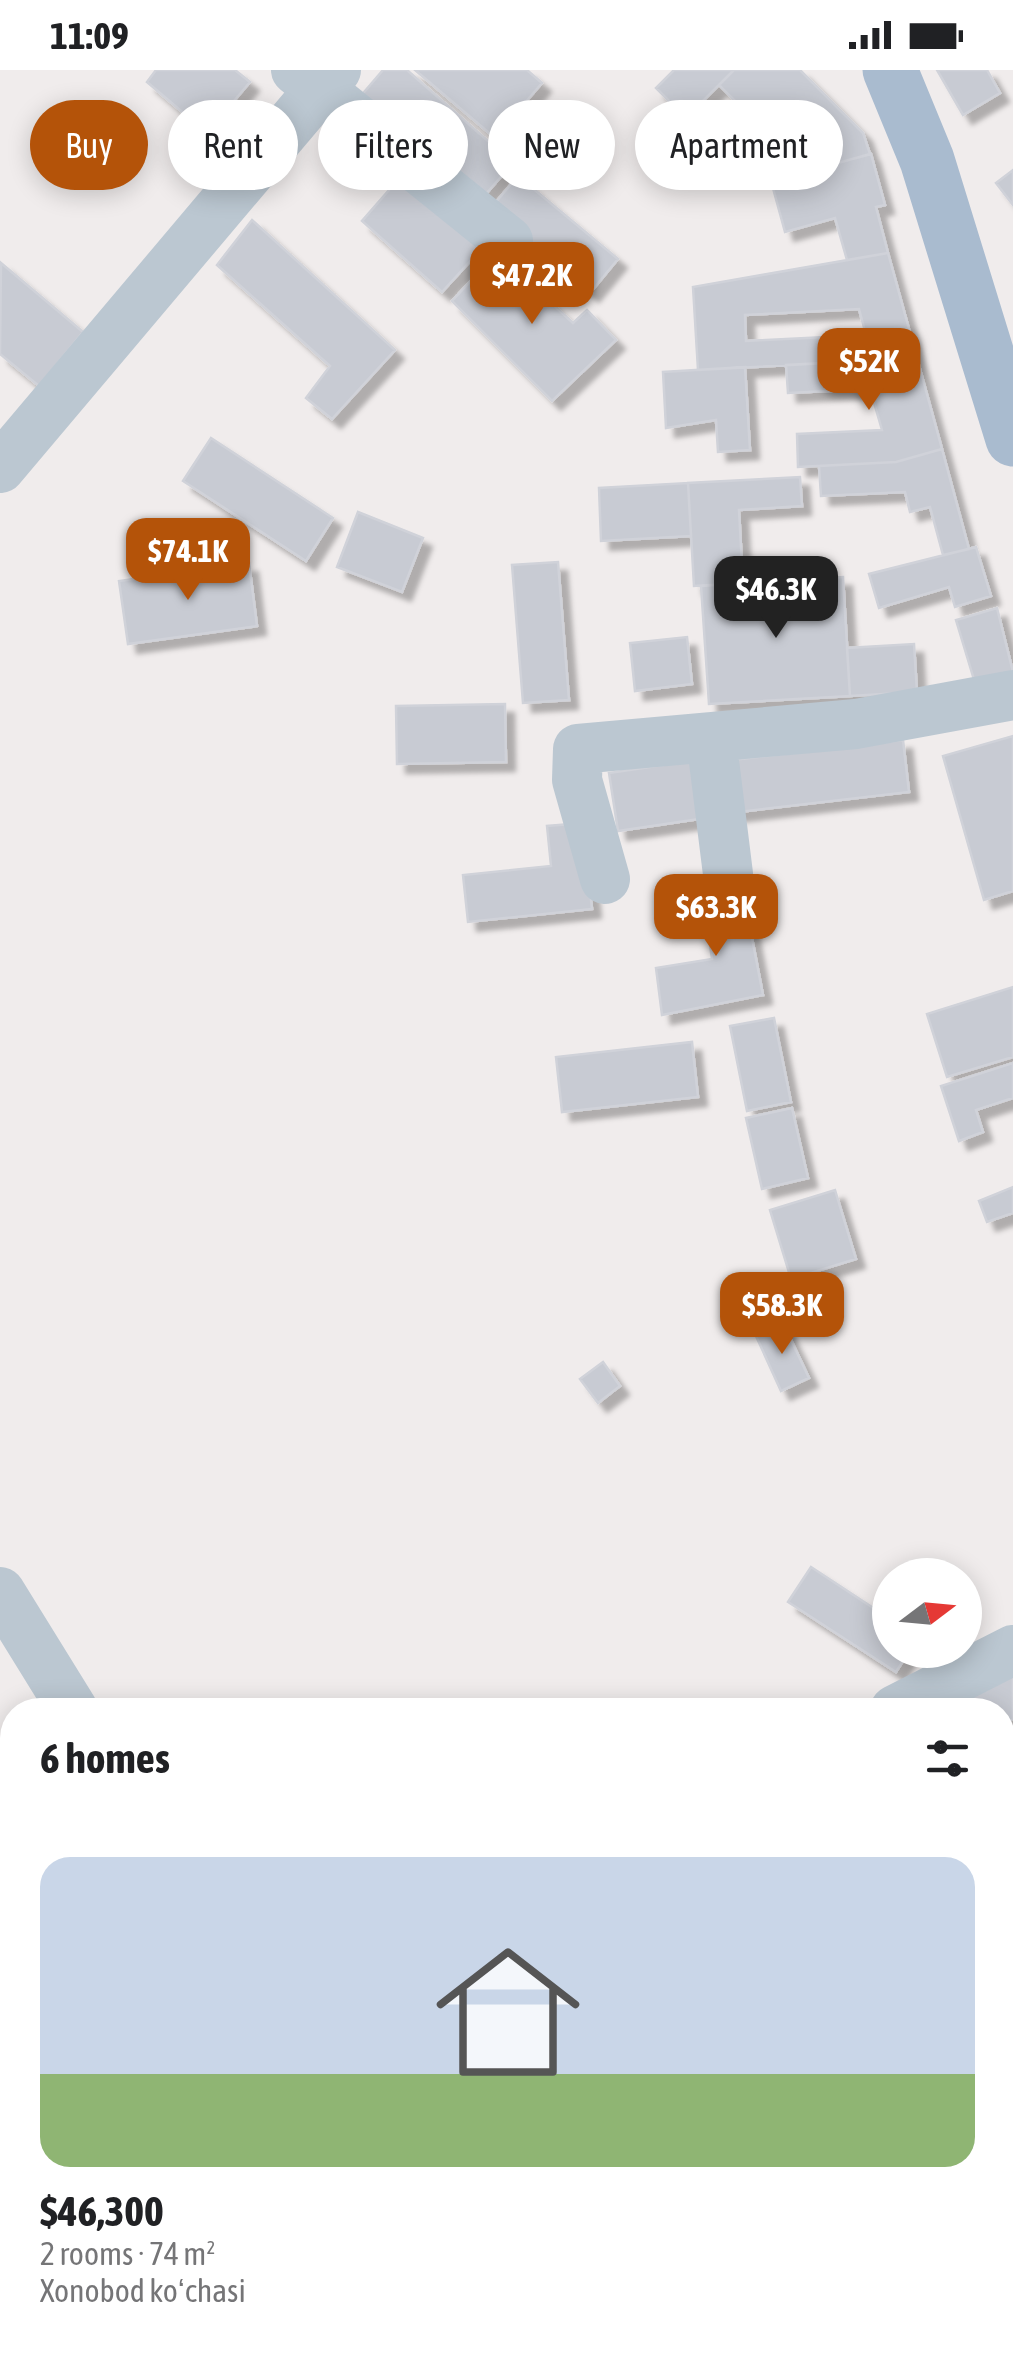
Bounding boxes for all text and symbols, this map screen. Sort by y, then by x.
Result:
text: 11:09 [50,14,129,57]
chip: Buy [30,100,148,190]
chip: Rent [168,100,298,190]
chip: Filters [318,100,468,190]
chip: New [488,100,615,190]
chip: Apartment [635,100,843,190]
pin: $47.2K [451,242,613,327]
text: $47.2K [492,256,572,293]
pin: $52K [810,328,928,413]
text: $52K [839,342,899,379]
pin: $74.1K [107,518,269,603]
text: $74.1K [148,532,228,569]
pin: $46.3K [695,556,857,641]
text: $46.3K [736,570,816,607]
pin: $63.3K [635,874,797,959]
text: $63.3K [676,888,756,925]
pin: $58.3K [701,1272,863,1357]
text: $58.3K [742,1286,822,1323]
north arrow [872,1558,982,1668]
map controls [872,1558,982,1668]
icon: filters [920,1731,975,1786]
text: 6 homes [40,1734,170,1782]
icon: home [418,1922,598,2102]
text: $46,300 [40,2187,164,2235]
text: 2 rooms · 74 m² [40,2235,215,2272]
text: Xonobod koʻchasi [40,2272,246,2309]

